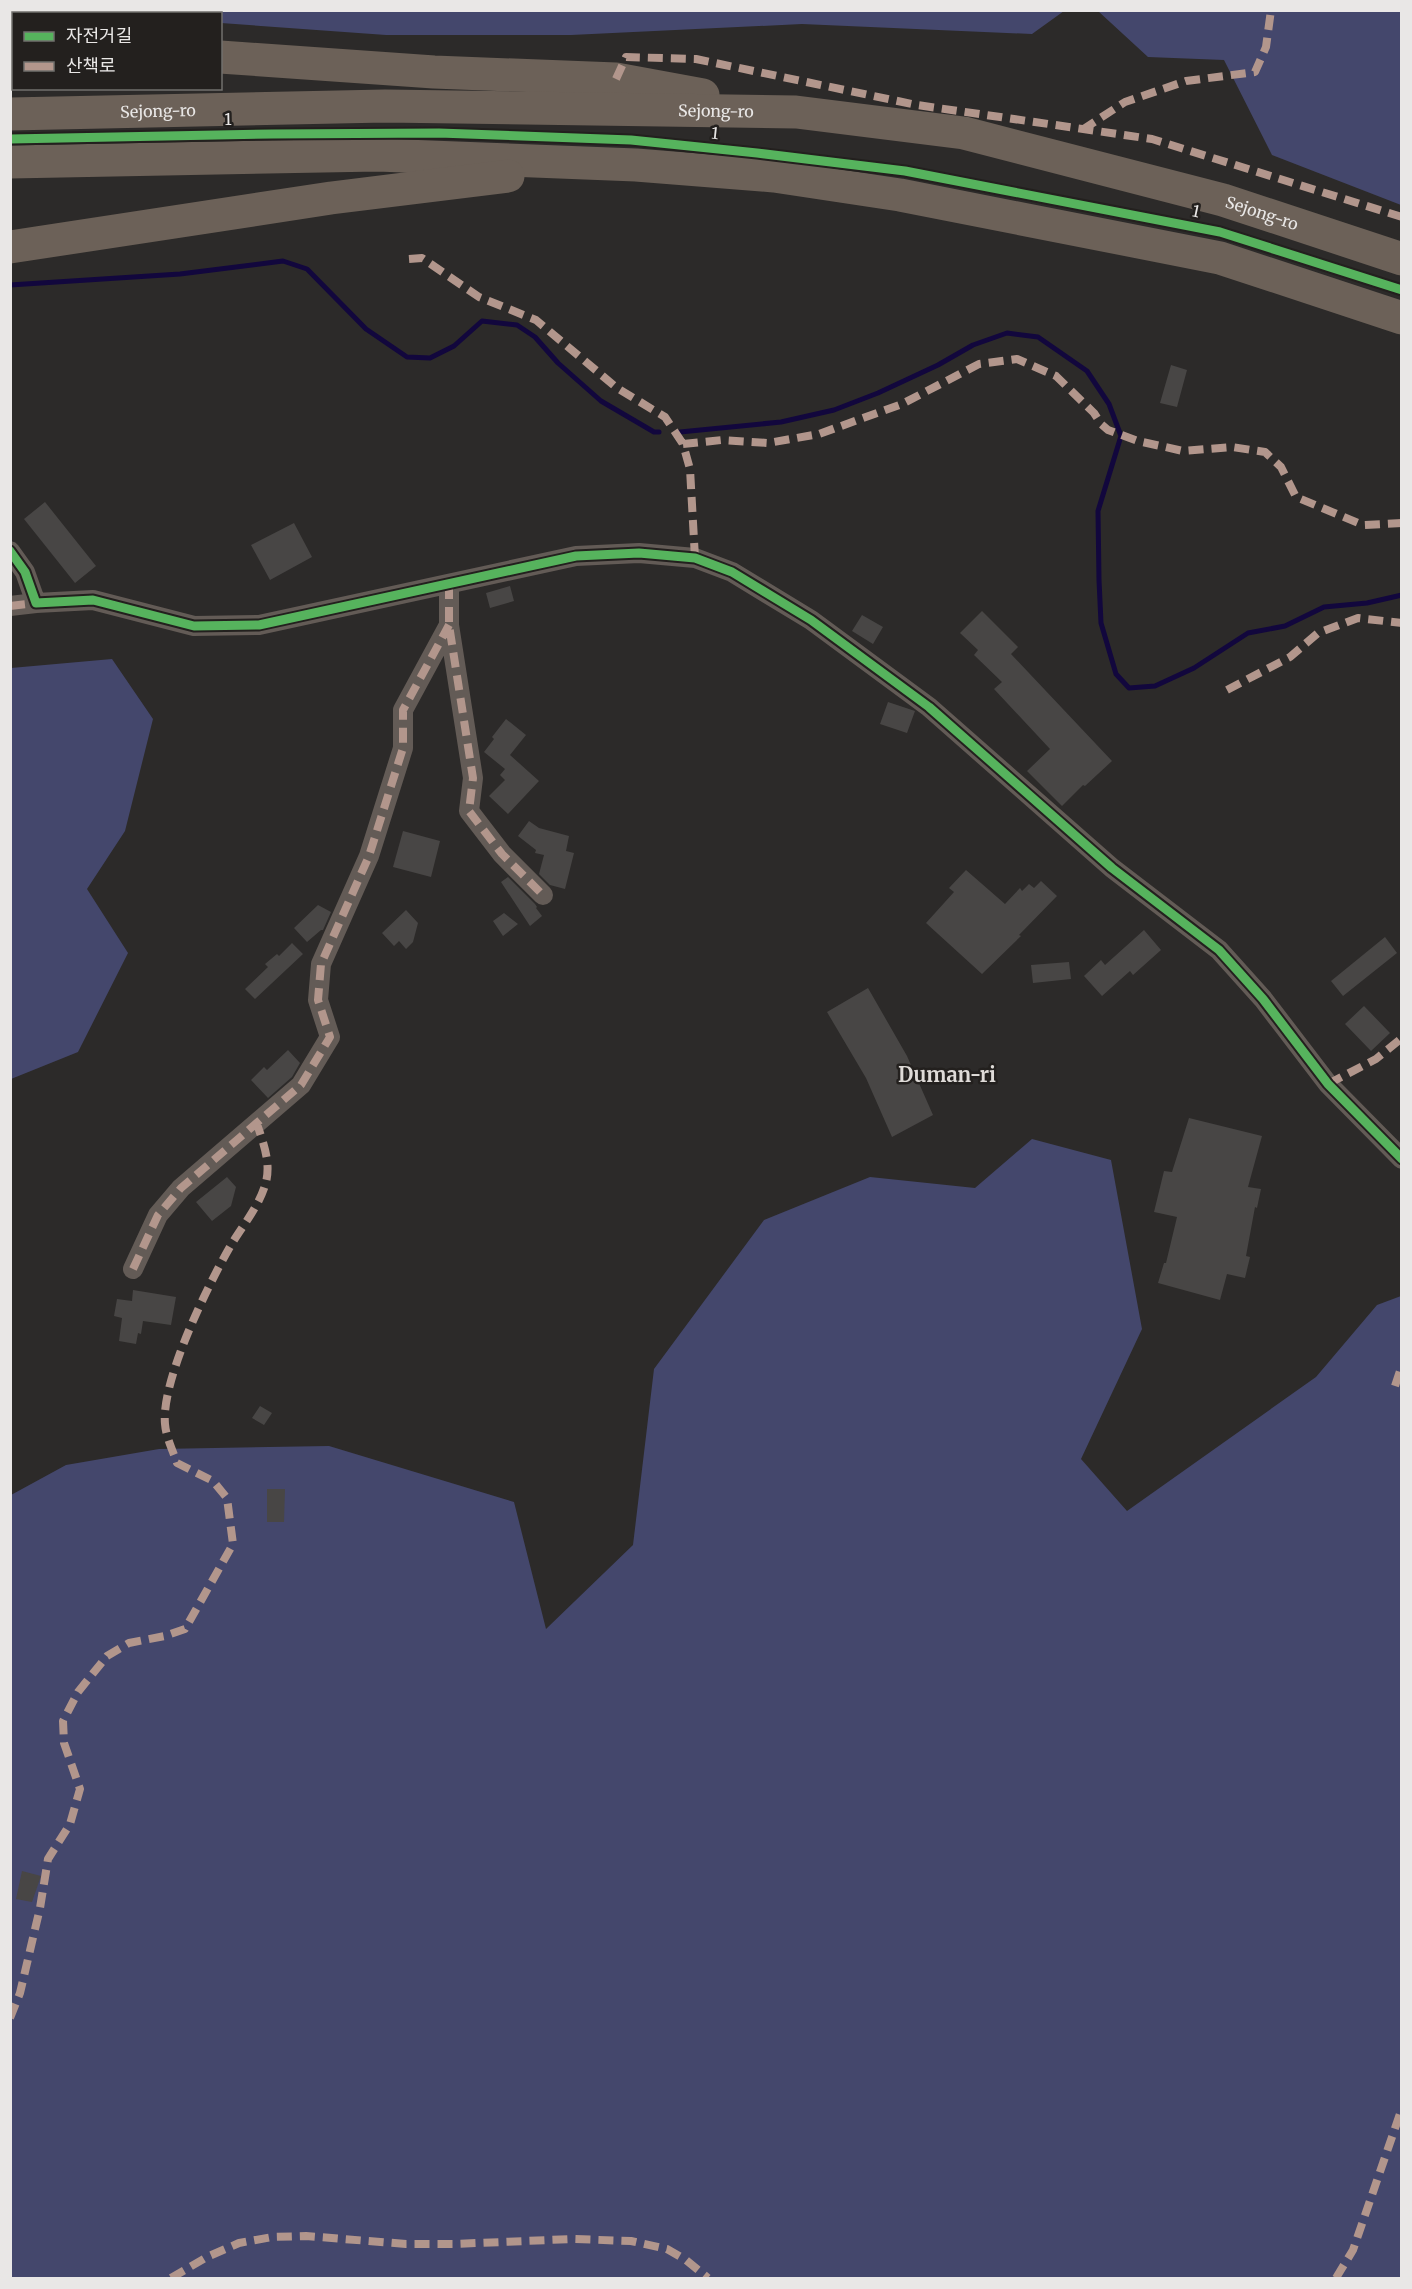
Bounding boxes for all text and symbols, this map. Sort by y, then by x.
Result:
legend [12,12,222,90]
text: 자전거길 [66,24,132,47]
text: 산책로 [66,54,116,77]
street label: Sejong-ro [120,100,196,122]
street label: Sejong-ro [678,100,754,121]
street label: 1 [224,109,232,129]
street label: 1 [710,123,720,143]
street label: Sejong-ro [1223,192,1301,234]
street label: 1 [1190,200,1202,222]
district label: Duman-ri [898,1062,996,1087]

